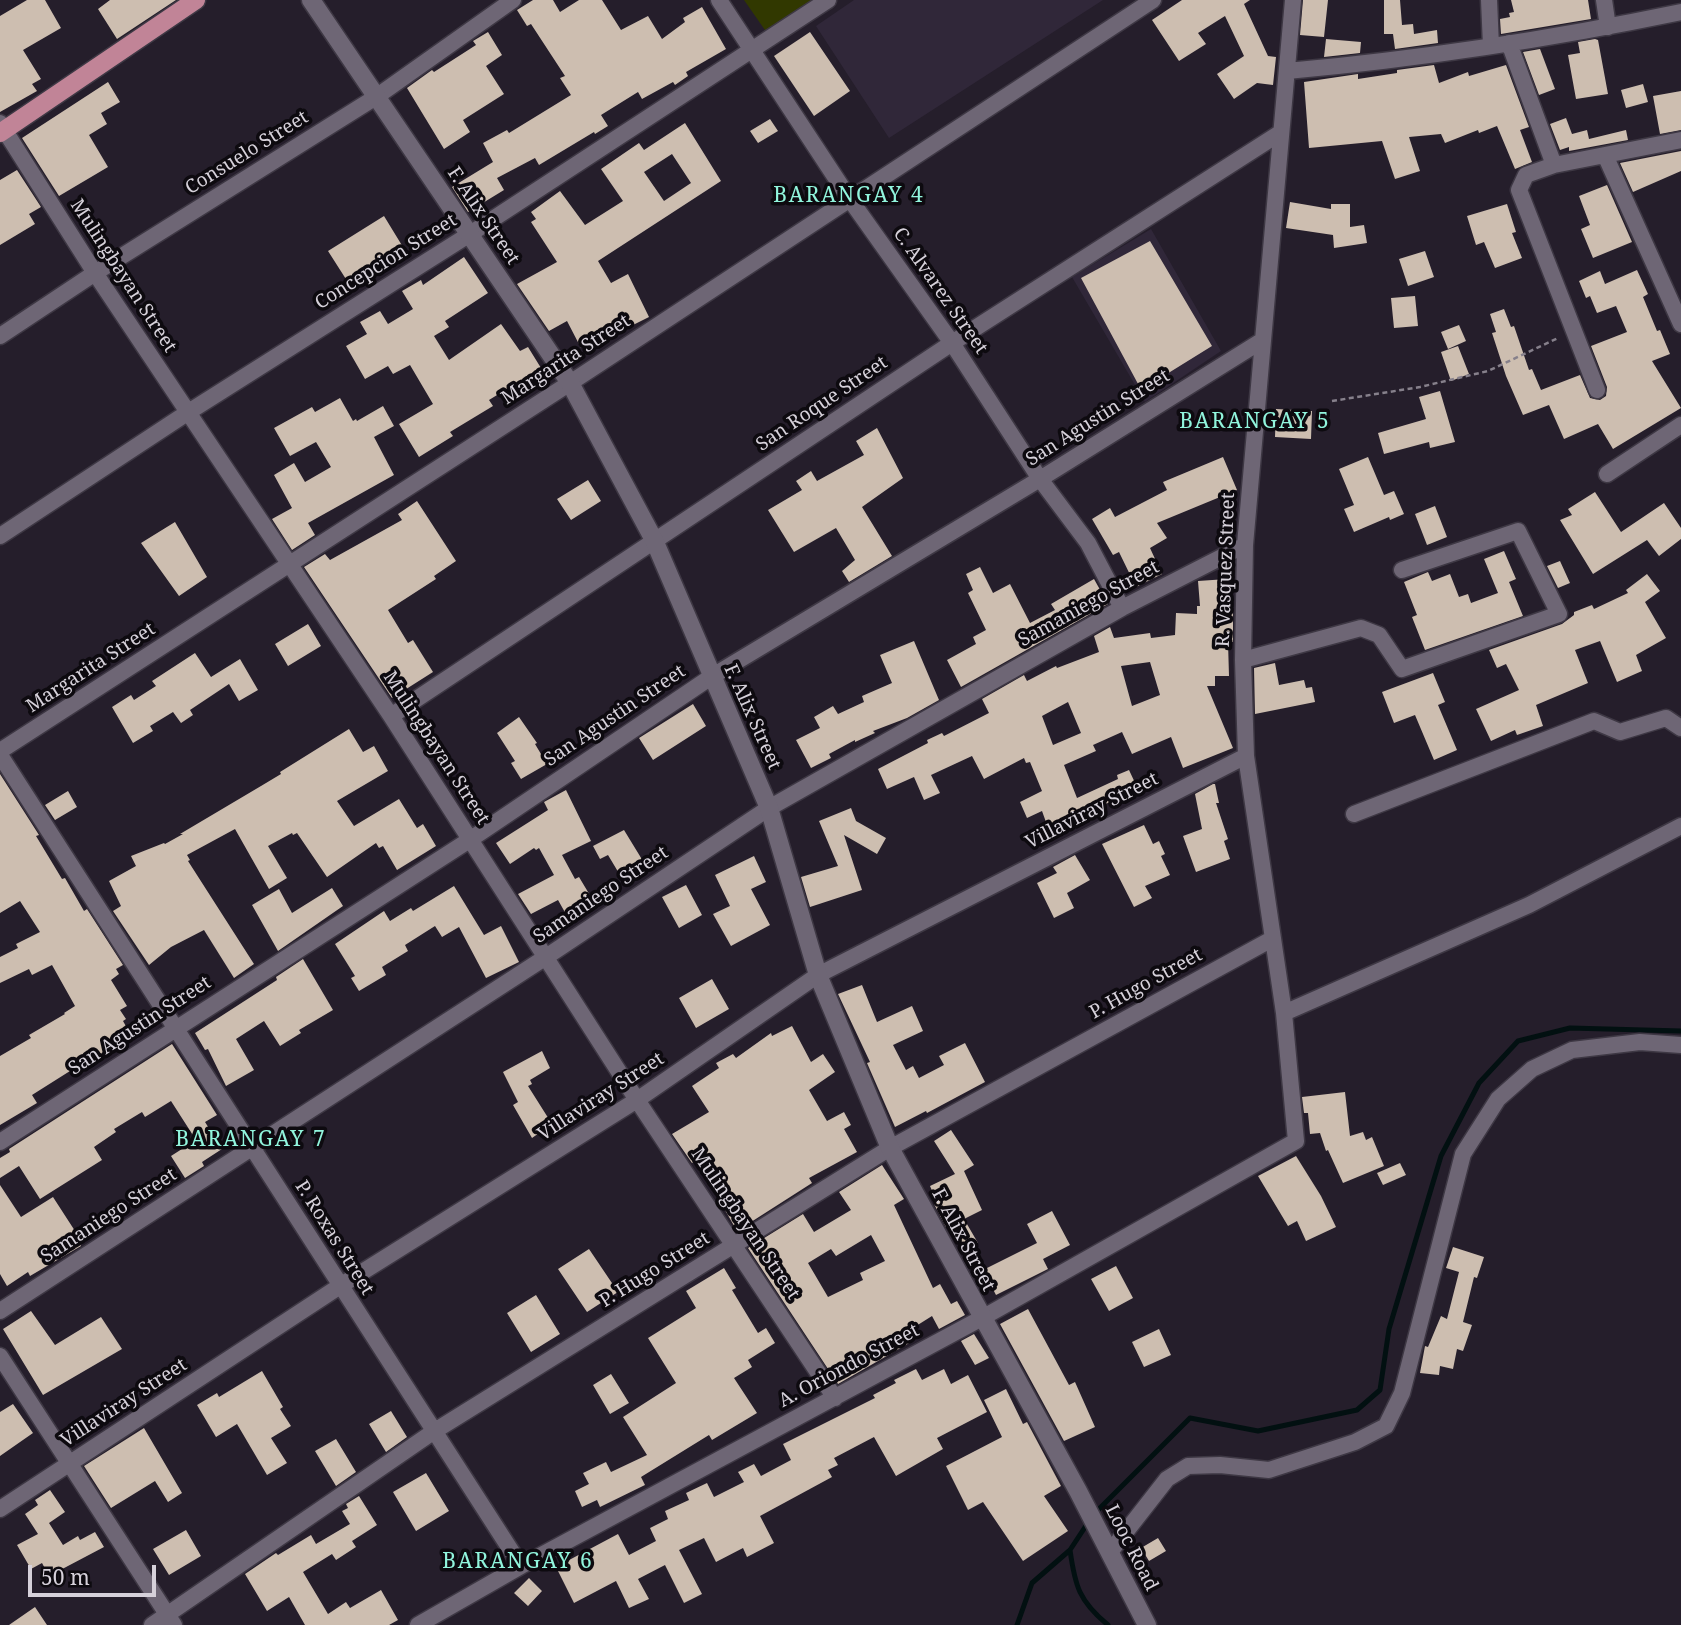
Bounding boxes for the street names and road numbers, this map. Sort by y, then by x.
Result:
street label: Consuelo Street [181,106,313,200]
street label: F. Alix Street [442,163,524,269]
street label: Mulingbayan Street [65,195,181,357]
street label: Concepcion Street [311,209,461,315]
street label: C. Alvarez Street [888,223,992,359]
street label: Margarita Street [497,310,635,410]
street label: San Roque Street [752,352,892,456]
street label: San Agustin Street [1022,365,1174,471]
street label: R. Vasquez Street [1212,492,1240,648]
street label: Samaniego Street [1015,556,1163,652]
street label: Margarita Street [22,618,160,718]
street label: San Agustin Street [540,660,690,772]
street label: F. Alix Street [719,661,785,773]
street label: Mulingbayan Street [378,667,494,829]
street label: Villaviray Street [1022,768,1162,854]
street label: Samaniego Street [529,842,673,948]
street label: P. Hugo Street [1086,944,1206,1024]
street label: San Agustin Street [65,971,215,1081]
street label: Villaviray Street [534,1048,668,1146]
street label: Mulingbayan Street [686,1144,804,1304]
street label: Samaniego Street [37,1164,181,1268]
street label: P. Roxas Street [290,1177,378,1299]
street label: F. Alix Street [926,1185,1000,1295]
street label: P. Hugo Street [596,1227,714,1313]
street label: A. Oriondo Street [775,1319,923,1413]
street label: Villaviray Street [57,1354,191,1452]
street label: Looc Road [1100,1501,1162,1595]

